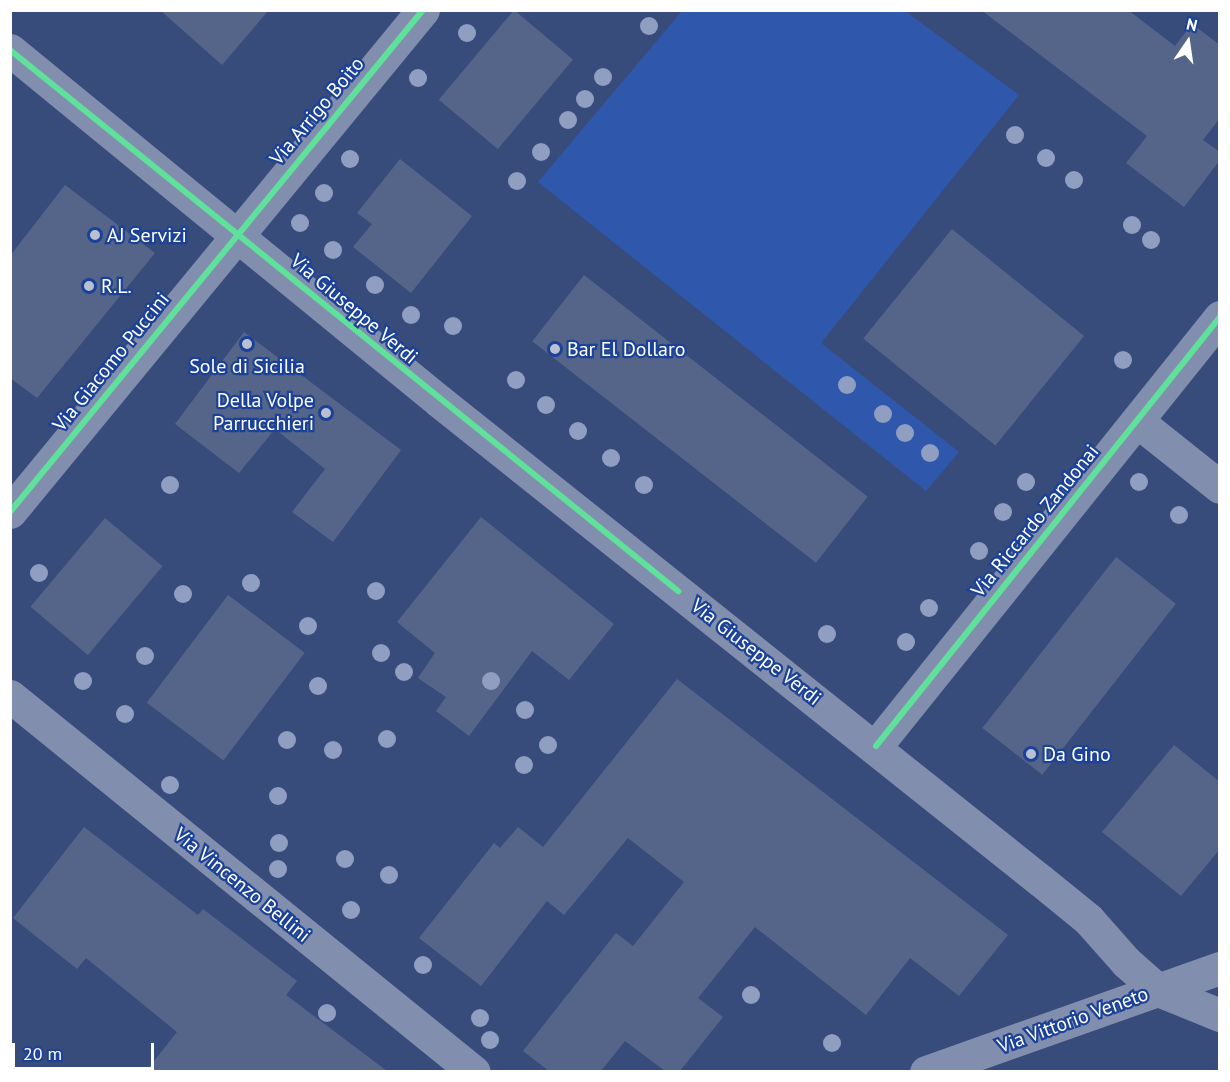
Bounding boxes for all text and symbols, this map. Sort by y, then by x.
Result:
north arrow [1158,12,1218,72]
text: N [1185,14,1199,35]
street label: Via Arrigo Boito [265,52,369,170]
place label: AJ Servizi [107,223,187,247]
marker: AJ Servizi [88,228,102,242]
street label: Via Giuseppe Verdi [285,249,423,369]
place label: R.L. [101,274,132,298]
marker: R.L. [82,279,96,293]
street label: Via Giacomo Puccini [48,288,174,436]
marker: Sole di Sicilia [240,337,254,351]
place label: Bar El Dollaro [567,337,686,361]
marker: Bar El Dollaro [548,342,562,356]
place label: Sole di Sicilia [189,354,305,378]
place label: Della Volpe Parrucchieri [213,389,314,436]
marker: Della Volpe Parrucchieri [319,406,333,420]
street label: Via Riccardo Zandonai [966,440,1104,602]
street label: Via Giuseppe Verdi [686,593,826,711]
place label: Da Gino [1043,742,1111,766]
marker: Da Gino [1024,747,1038,761]
street label: Via Vincenzo Bellini [169,822,315,948]
street label: Via Vittorio Veneto [994,981,1152,1059]
scale bar [15,1031,158,1069]
text: 20 m [23,1042,62,1065]

